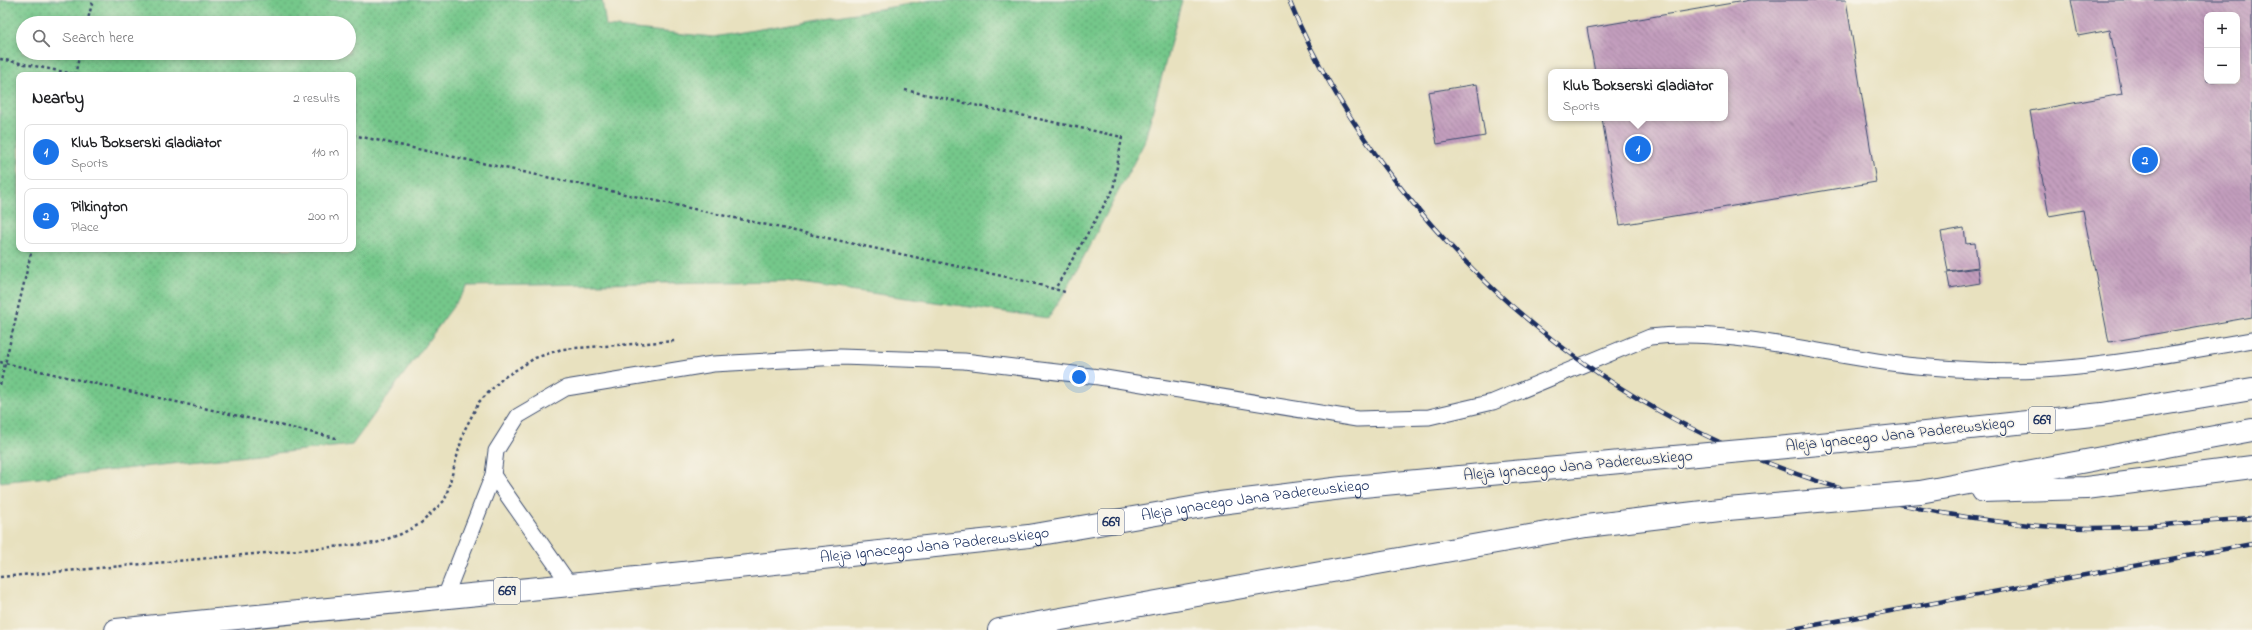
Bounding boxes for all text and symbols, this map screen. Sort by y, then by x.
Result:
map controls [2204,12,2240,84]
button: + [2204,12,2240,48]
search box [16,16,356,60]
icon: search [30,27,52,49]
text: Search here [62,27,134,49]
button: − [2204,48,2240,84]
popup [1548,69,1728,121]
text: Klub Bokserski Gladiator [1563,75,1713,97]
text: Nearby [32,86,84,111]
text: 2 results [293,89,340,108]
text: Sports [1563,97,1600,116]
text: Klub Bokserski Gladiator [71,132,221,154]
pin: 1 [1625,134,1651,164]
text: 1 [44,143,48,162]
text: 110 m [312,143,339,162]
pin: 2 [2132,145,2158,175]
text: Sports [71,154,108,173]
text: Pilkington [71,196,128,218]
text: 2 [43,207,49,226]
text: 200 m [308,207,339,226]
text: Place [71,218,99,237]
your location [1069,367,1089,387]
road number: 669 [2029,407,2055,433]
street label: Aleja Ignacego Jana Paderewskiego [1784,411,2016,459]
street label: Aleja Ignacego Jana Paderewskiego [1462,444,1694,488]
street label: Aleja Ignacego Jana Paderewskiego [1139,473,1371,528]
road number: 669 [1098,509,1124,535]
street label: Aleja Ignacego Jana Paderewskiego [819,521,1051,570]
road number: 669 [494,578,520,604]

